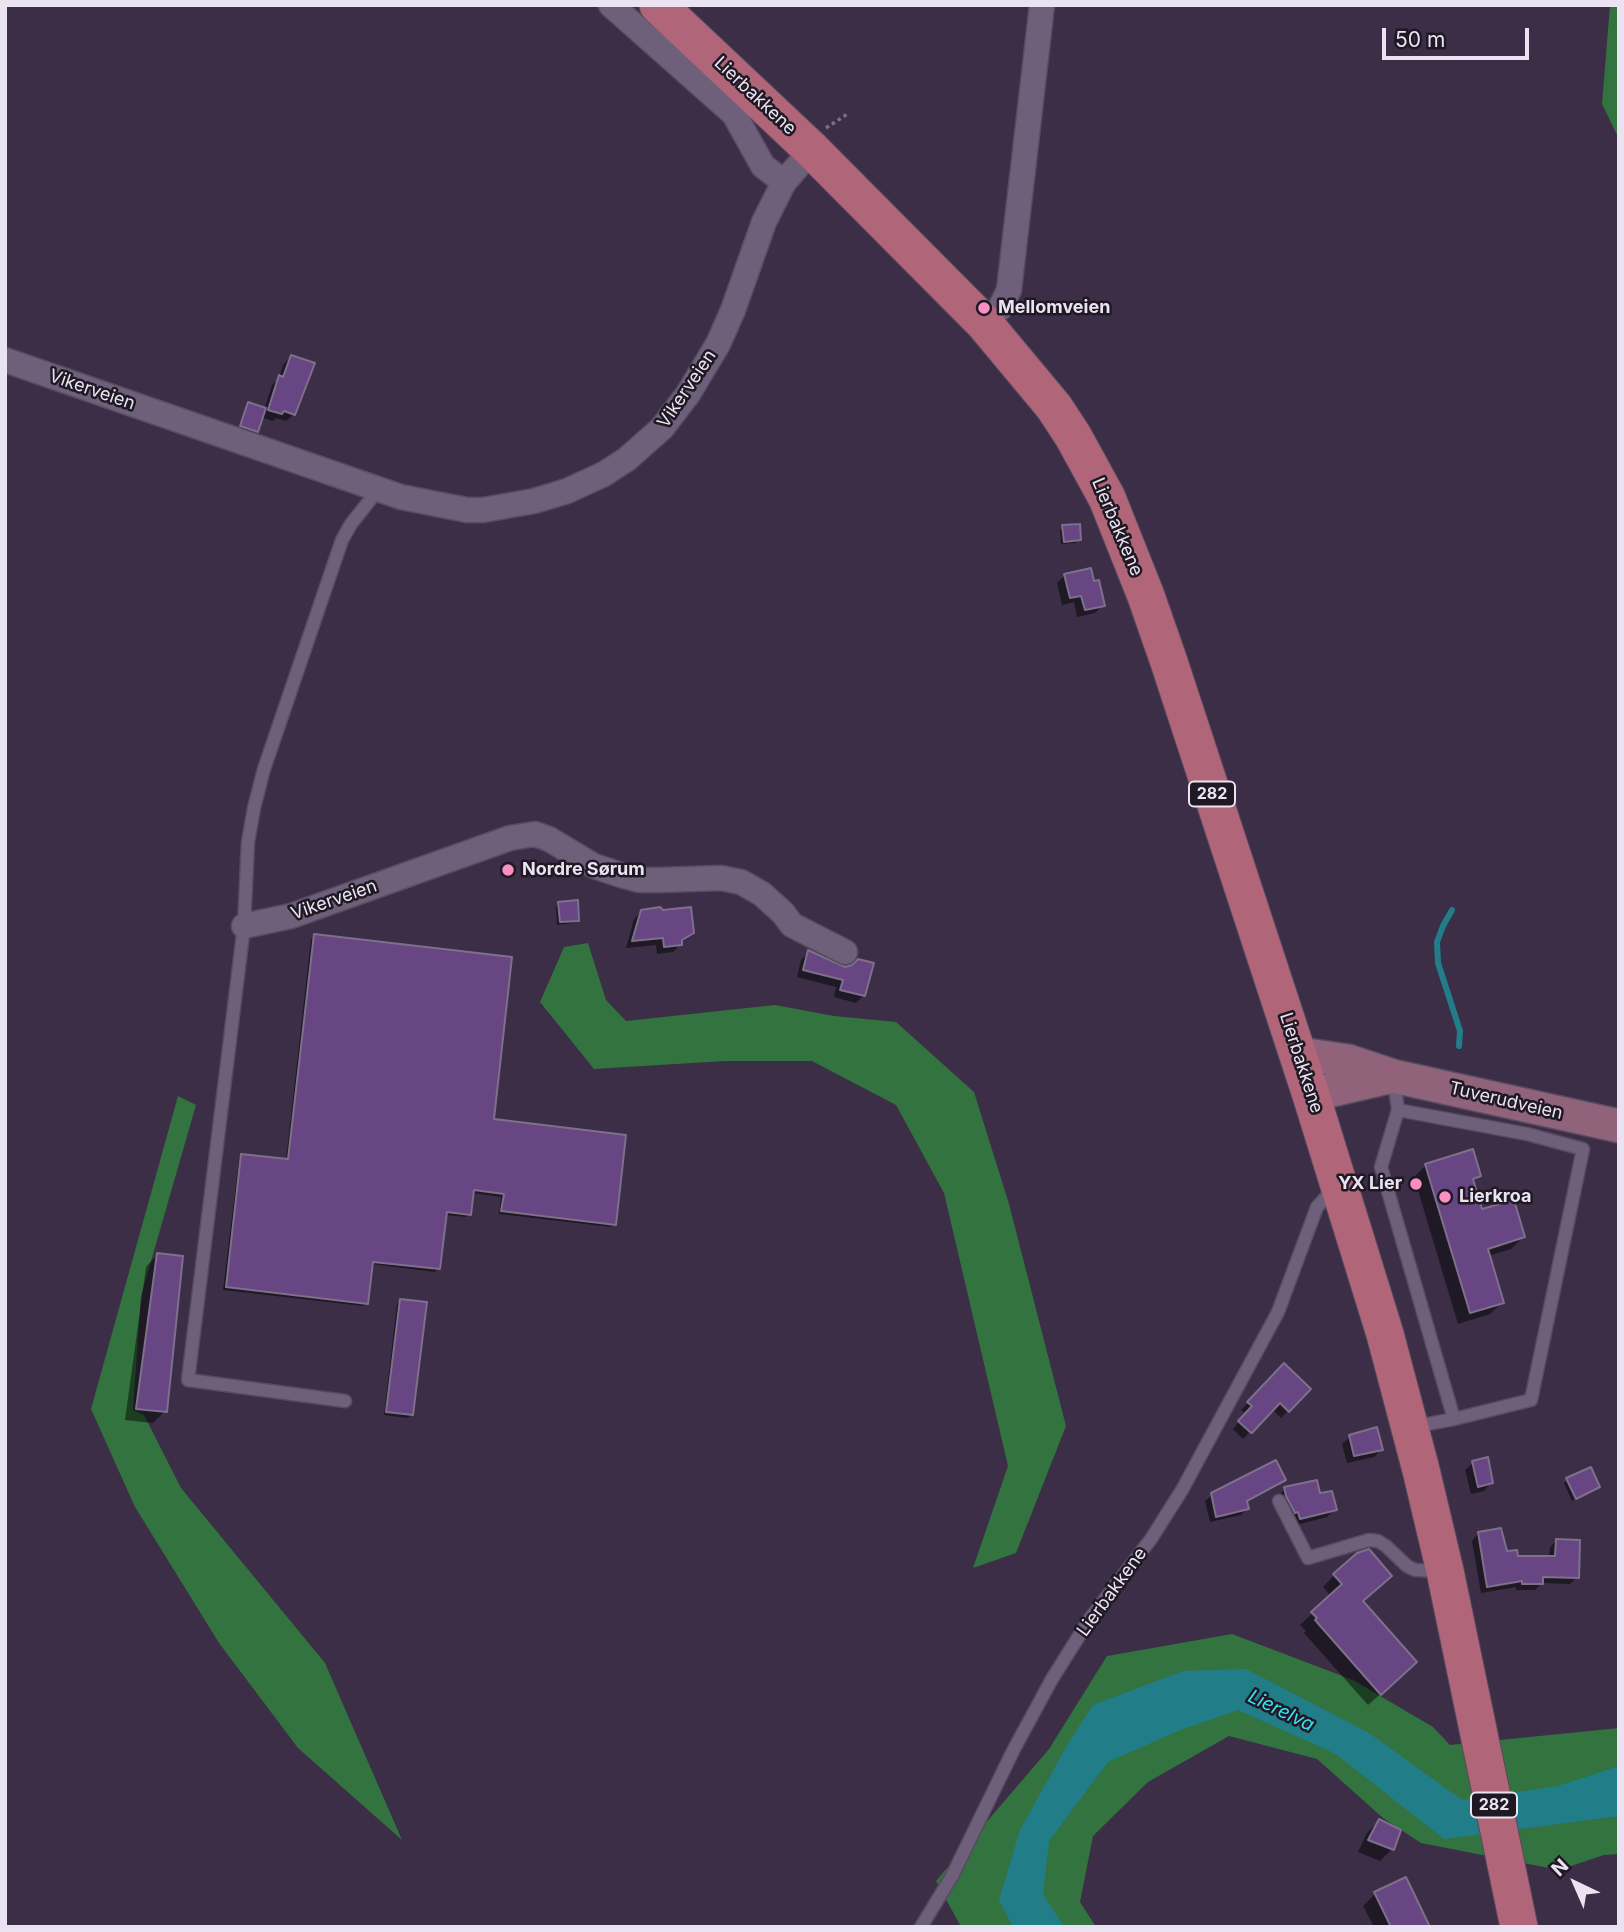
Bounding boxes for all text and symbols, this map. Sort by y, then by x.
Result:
scale bar [1386,14,1533,58]
text: 50 m [1395,27,1445,52]
street label: Lierbakkene [709,53,801,139]
place label: Mellomveien [998,297,1110,319]
marker: Mellomveien [976,300,992,316]
street label: Vikerveien [653,346,721,432]
street label: Vikerveien [46,365,138,415]
street label: Lierbakkene [1087,475,1147,579]
road number: 282 [1189,782,1235,806]
place label: Nordre Sørum [522,859,645,881]
marker: Nordre Sørum [500,862,516,878]
street label: Vikerveien [288,875,380,925]
street label: Lierbakkene [1275,1010,1327,1116]
street label: Tuverudveien [1447,1077,1565,1125]
place label: YX Lier [1338,1173,1402,1195]
marker: YX Lier [1408,1176,1424,1192]
place label: Lierkroa [1459,1186,1531,1208]
marker: Lierkroa [1437,1189,1453,1205]
street label: Lierbakkene [1073,1543,1151,1641]
water label: Lierelva [1244,1685,1318,1737]
road number: 282 [1471,1792,1517,1817]
north arrow [1540,1848,1610,1918]
text: N [1547,1854,1573,1881]

